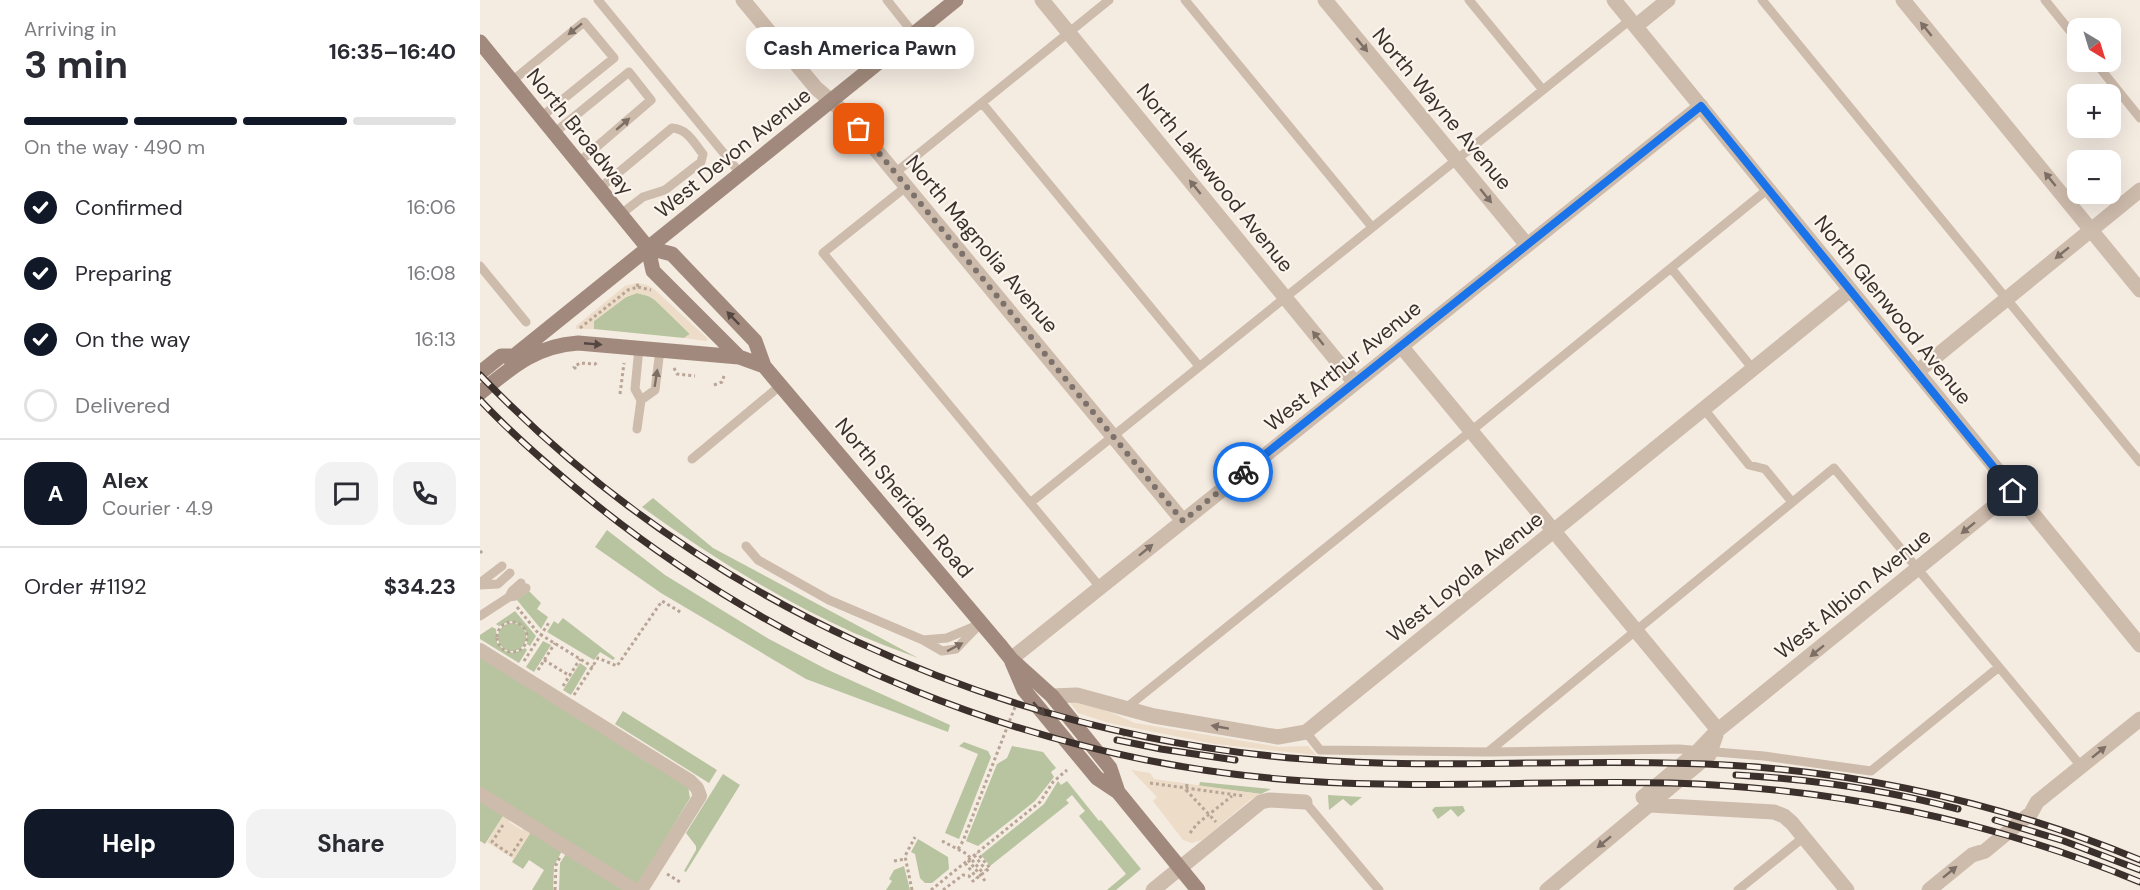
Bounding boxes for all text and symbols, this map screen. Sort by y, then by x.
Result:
text: Arriving in [24,16,116,42]
north arrow [2067,18,2121,72]
map controls [2067,18,2121,204]
one-way arrow [1921,21,1933,36]
one-way arrow [568,22,583,35]
street label: North Wayne Avenue [1366,22,1518,196]
callout: Cash America Pawn [745,27,973,69]
text: Cash America Pawn [763,35,957,61]
text: 16:35–16:40 [329,37,456,66]
one-way arrow [1355,37,1368,52]
text: 3 min [24,39,128,90]
street label: North Broadway [520,63,640,202]
street label: North Lakewood Avenue [1130,78,1300,278]
street label: West Devon Avenue [649,81,817,225]
button: + [2067,84,2121,138]
pin [833,103,884,154]
icon: bag [842,112,875,145]
one-way arrow [615,118,630,131]
text: On the way · 490 m [24,134,205,160]
street label: North Magnolia Avenue [899,149,1065,339]
button: − [2067,150,2121,204]
one-way arrow [2044,172,2057,187]
one-way arrow [1188,179,1201,195]
one-way arrow [1479,188,1492,203]
icon: check [24,191,57,224]
text: Confirmed [75,193,183,222]
text: 16:06 [407,194,456,220]
street label: North Glenwood Avenue [1808,210,1978,411]
one-way arrow [2054,247,2070,260]
icon: check [24,257,57,290]
text: Preparing [75,259,172,288]
text: 16:08 [407,260,456,286]
street label: West Arthur Avenue [1259,294,1427,438]
one-way arrow [727,311,740,326]
icon: check [24,323,57,356]
text: On the way [75,325,190,354]
text: 16:13 [415,326,456,352]
one-way arrow [1313,330,1325,345]
one-way arrow [584,339,603,349]
one-way arrow [652,369,661,388]
text: Delivered [75,391,170,420]
street label: North Sheridan Road [829,412,979,584]
courier [1213,442,1273,502]
icon: bike [1227,456,1260,489]
button: chat [315,462,378,525]
button: phone [393,462,456,525]
pin [1987,465,2038,516]
text: Alex [102,466,149,495]
icon: home [1996,474,2029,507]
text: A [48,479,63,508]
text: Courier · 4.9 [102,495,213,521]
street label: West Loyola Avenue [1381,505,1549,649]
one-way arrow [1960,521,1976,534]
street label: West Albion Avenue [1769,522,1937,666]
one-way arrow [1138,544,1154,557]
text: Order #1192 [24,572,147,601]
text: $34.23 [384,572,456,601]
one-way arrow [947,642,964,652]
one-way arrow [1809,644,1825,657]
one-way arrow [1033,701,1046,717]
one-way arrow [1210,722,1229,731]
one-way arrow [2091,745,2107,758]
button: Help [24,809,234,878]
button: Share [246,809,456,878]
one-way arrow [1597,836,1612,848]
one-way arrow [1943,867,1958,879]

